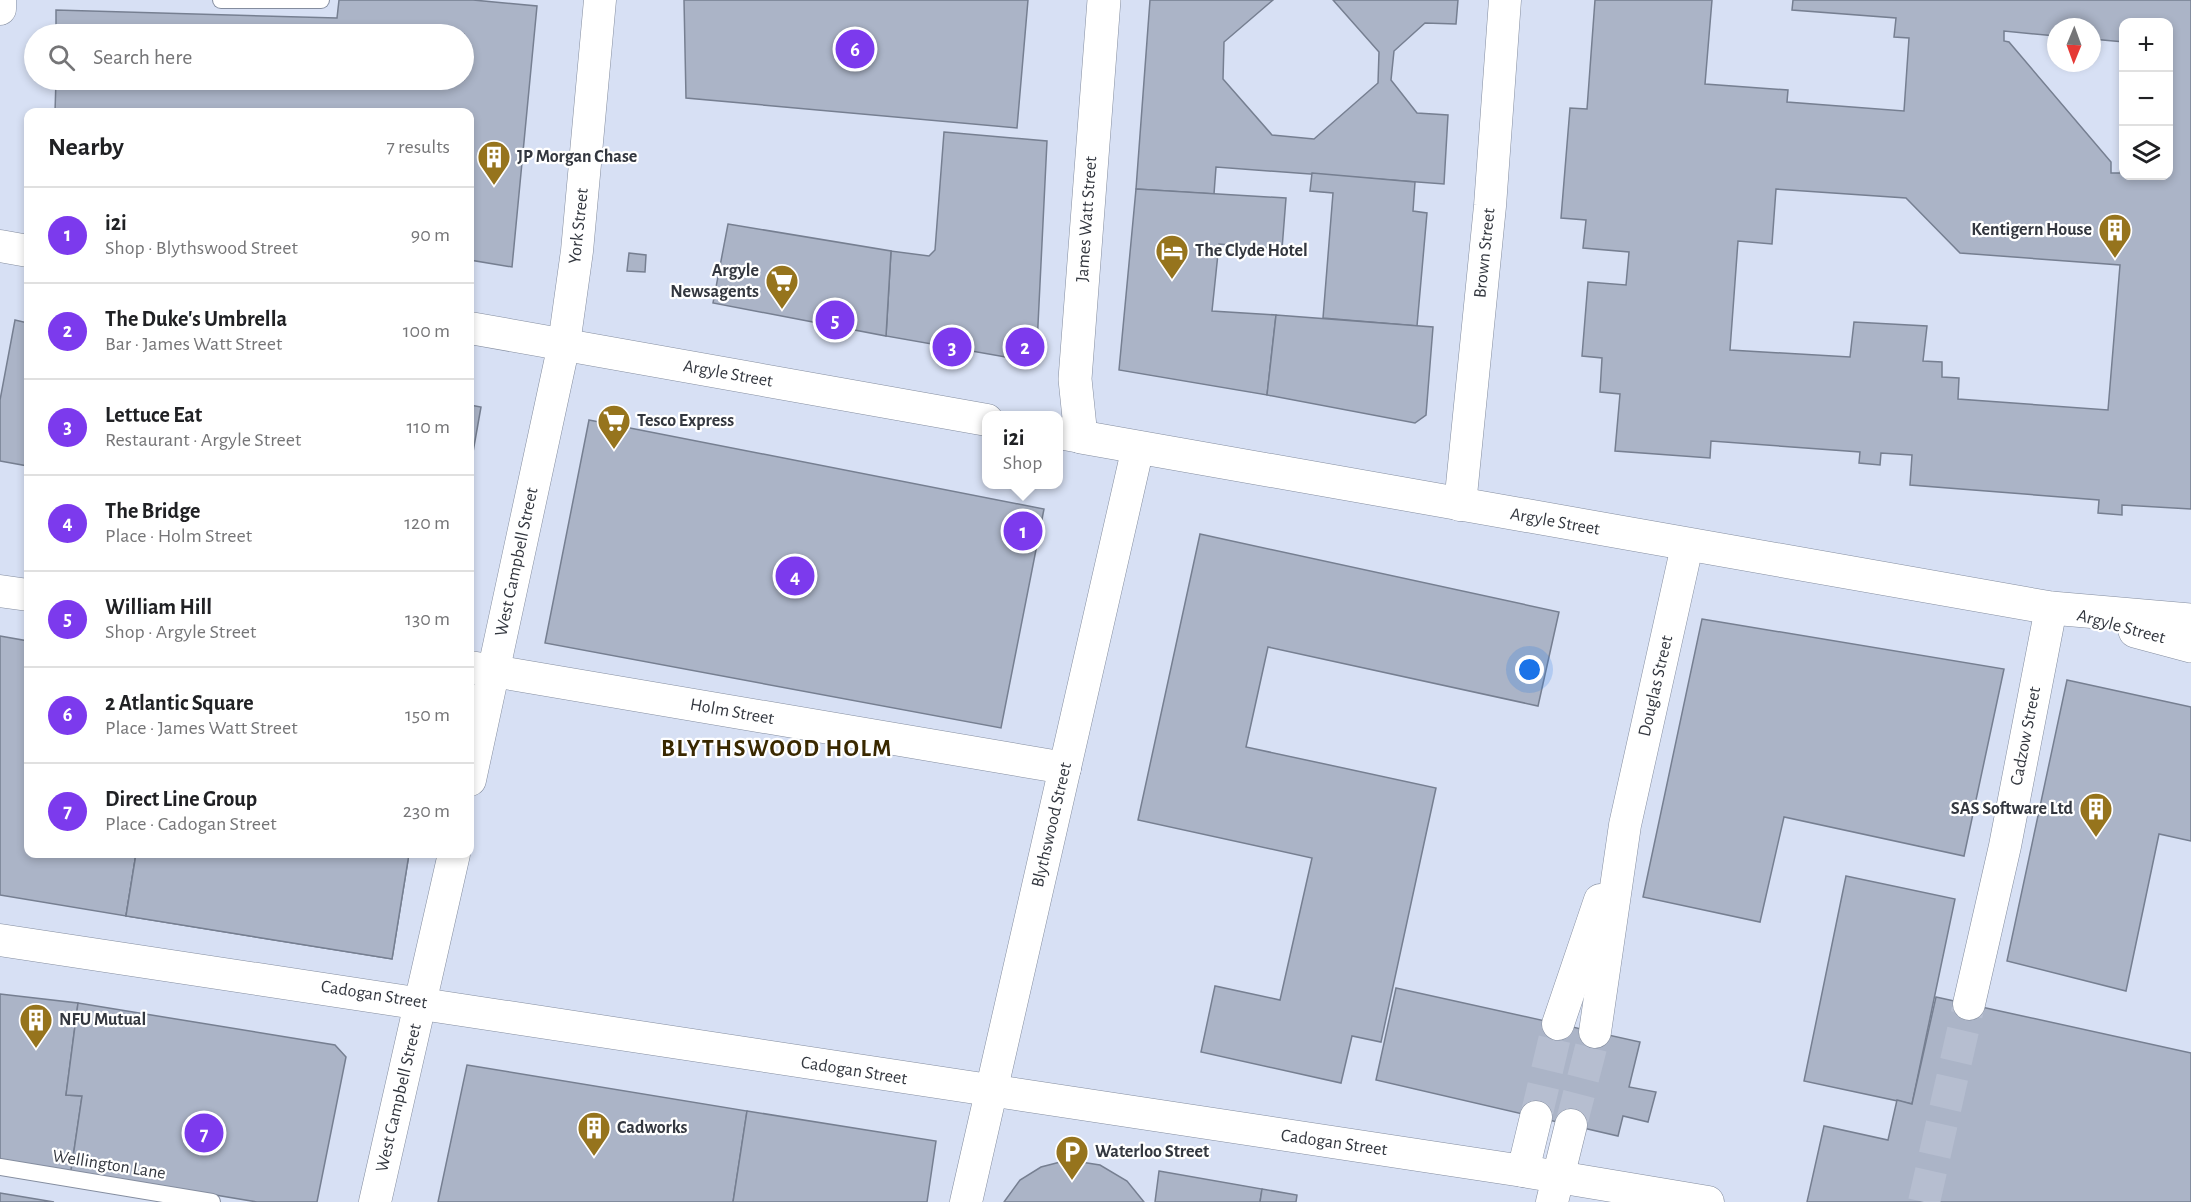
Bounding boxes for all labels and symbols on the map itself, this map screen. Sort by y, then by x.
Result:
north arrow [2047,18,2101,72]
pin: 6 [836,26,874,72]
building icon: JP Morgan Chase [476,139,512,186]
place label: JP Morgan Chase [517,148,637,166]
street label: James Watt Street [1074,155,1100,282]
street label: York Street [566,187,592,265]
street label: Brown Street [1471,207,1499,299]
building icon: Kentigern House [2097,212,2133,259]
place label: Kentigern House [1971,221,2092,239]
hotel icon: The Clyde Hotel [1154,233,1190,280]
place label: The Clyde Hotel [1195,242,1308,260]
place label: Argyle Newsagents [670,262,759,301]
supermarket icon: Argyle Newsagents [764,263,800,310]
pin: 5 [816,298,854,342]
pin: 3 [932,324,972,370]
pin: 2 [1006,324,1044,370]
street label: Argyle Street [682,357,774,391]
supermarket icon: Tesco Express [596,403,632,450]
place label: Tesco Express [637,412,734,430]
street label: West Campbell Street [492,486,542,638]
street label: Argyle Street [1509,505,1601,539]
pin: 1 [1004,508,1042,554]
pin: 4 [776,554,814,598]
street label: Argyle Street [2075,607,2167,647]
street label: Douglas Street [1636,633,1676,738]
your location [1515,655,1544,684]
street label: Cadzow Street [2008,685,2044,787]
street label: Holm Street [689,696,776,728]
district label: BLYTHSWOOD HOLM [661,737,893,761]
street label: Blythswood Street [1029,760,1075,889]
building icon: SAS Software Ltd [2078,791,2114,838]
place label: SAS Software Ltd [1951,800,2074,818]
street label: Cadogan Street [320,978,429,1012]
building icon: NFU Mutual [18,1002,54,1049]
place label: NFU Mutual [59,1011,146,1029]
street label: West Campbell Street [373,1022,425,1174]
street label: Cadogan Street [800,1054,909,1088]
pin: 7 [184,1110,224,1156]
building icon: Cadworks [576,1110,612,1157]
place label: Cadworks [617,1119,688,1137]
street label: Cadogan Street [1280,1127,1389,1159]
parking icon: Waterloo Street [1054,1134,1090,1181]
place label: Waterloo Street [1095,1143,1209,1161]
street label: Wellington Lane [51,1147,167,1183]

